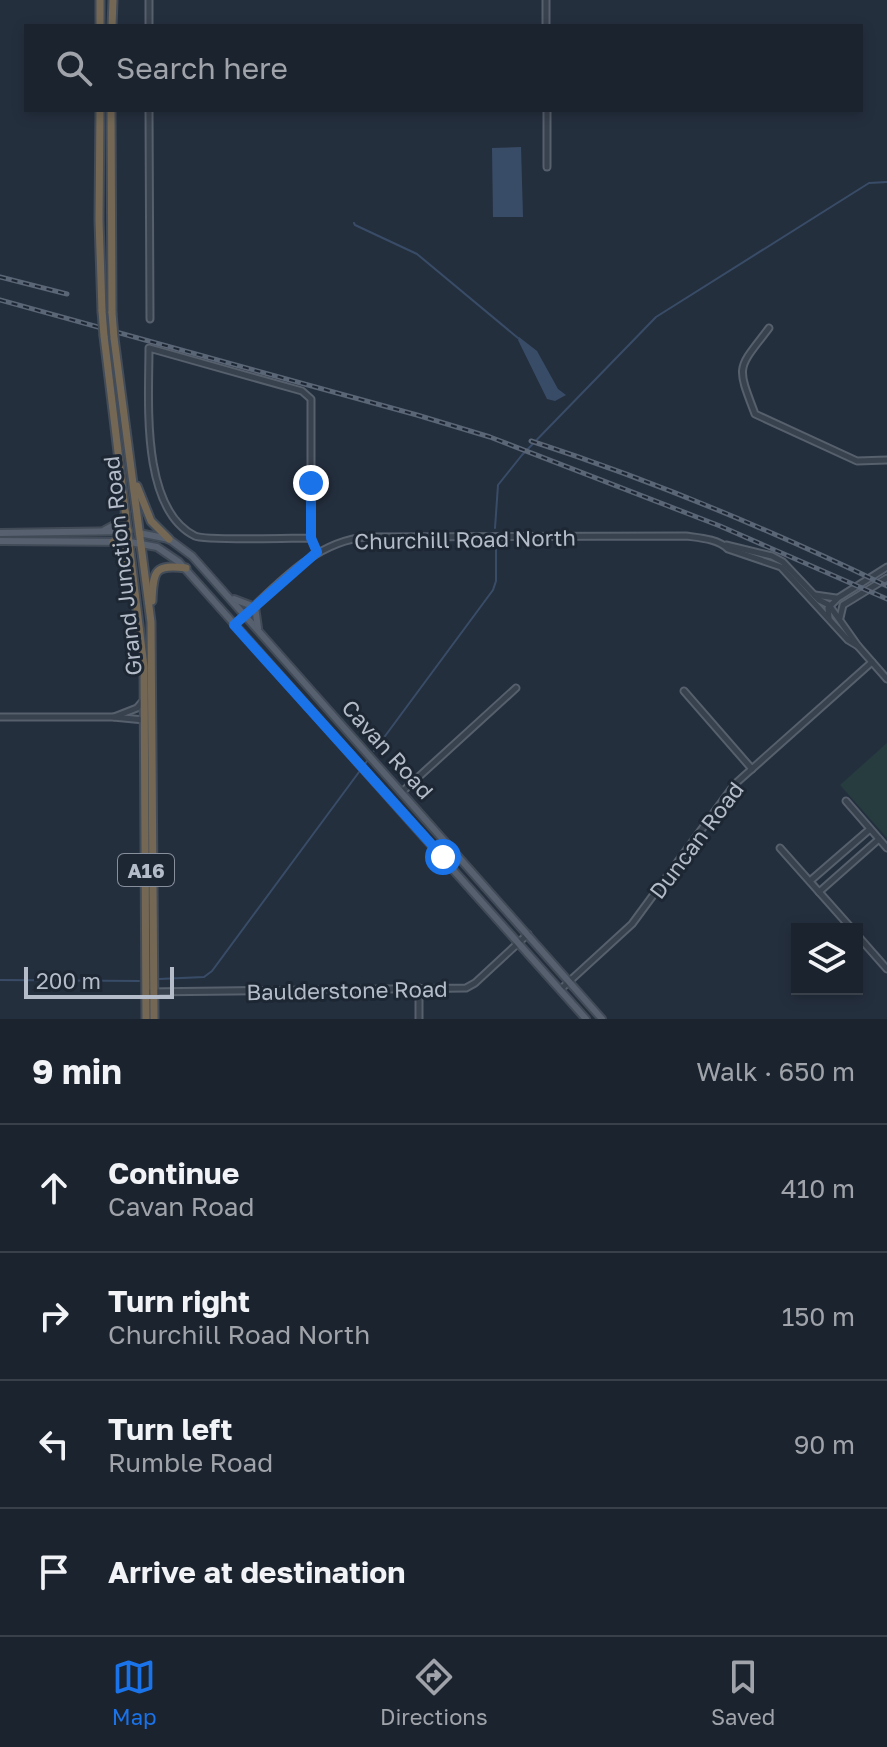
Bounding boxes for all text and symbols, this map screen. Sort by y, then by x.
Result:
search box [24,24,863,112]
icon: search [52,46,96,90]
text: Search here [116,50,288,86]
street label: Grand Junction Road [97,455,147,677]
route end [293,465,329,501]
street label: Churchill Road North [354,524,576,554]
street label: Cavan Road [336,694,440,804]
street label: Duncan Road [643,776,749,904]
route start [425,839,461,875]
road number: A16 [118,854,174,886]
map controls [791,923,863,995]
button: layers [791,923,863,995]
scale bar [24,963,174,999]
text: 200 m [36,967,101,994]
street label: Baulderstone Road [246,975,448,1005]
text: 9 min [32,1051,122,1091]
text: Walk · 650 m [696,1056,855,1087]
text: Continue [108,1155,239,1191]
icon: ahead [32,1166,76,1210]
text: 410 m [781,1173,855,1204]
text: Cavan Road [108,1191,255,1222]
text: Turn right [108,1283,250,1319]
icon: right [32,1294,76,1338]
text: 150 m [782,1301,855,1332]
text: Churchill Road North [108,1319,370,1350]
text: Turn left [108,1411,233,1447]
icon: left [32,1422,76,1466]
text: 90 m [794,1429,855,1460]
text: Rumble Road [108,1447,273,1478]
icon: arrive [32,1550,76,1594]
text: Arrive at destination [108,1554,405,1590]
tab: Map [112,1655,157,1730]
tab: Directions [380,1655,488,1730]
tab: Saved [711,1655,775,1730]

